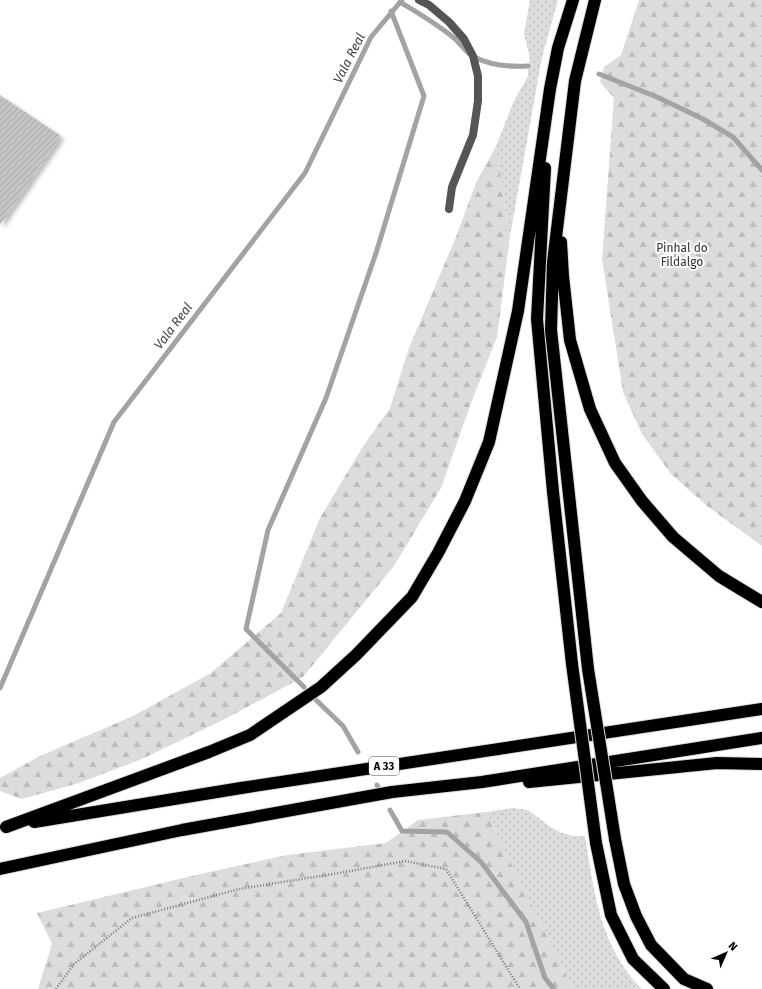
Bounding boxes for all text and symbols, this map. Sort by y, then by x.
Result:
water label: Vala Real [330,30,368,85]
park label: Pinhal do Fildalgo [656,241,708,269]
water label: Vala Real [151,300,195,352]
road number: A 33 [369,757,399,775]
north arrow [706,933,746,973]
text: N [726,939,740,953]

